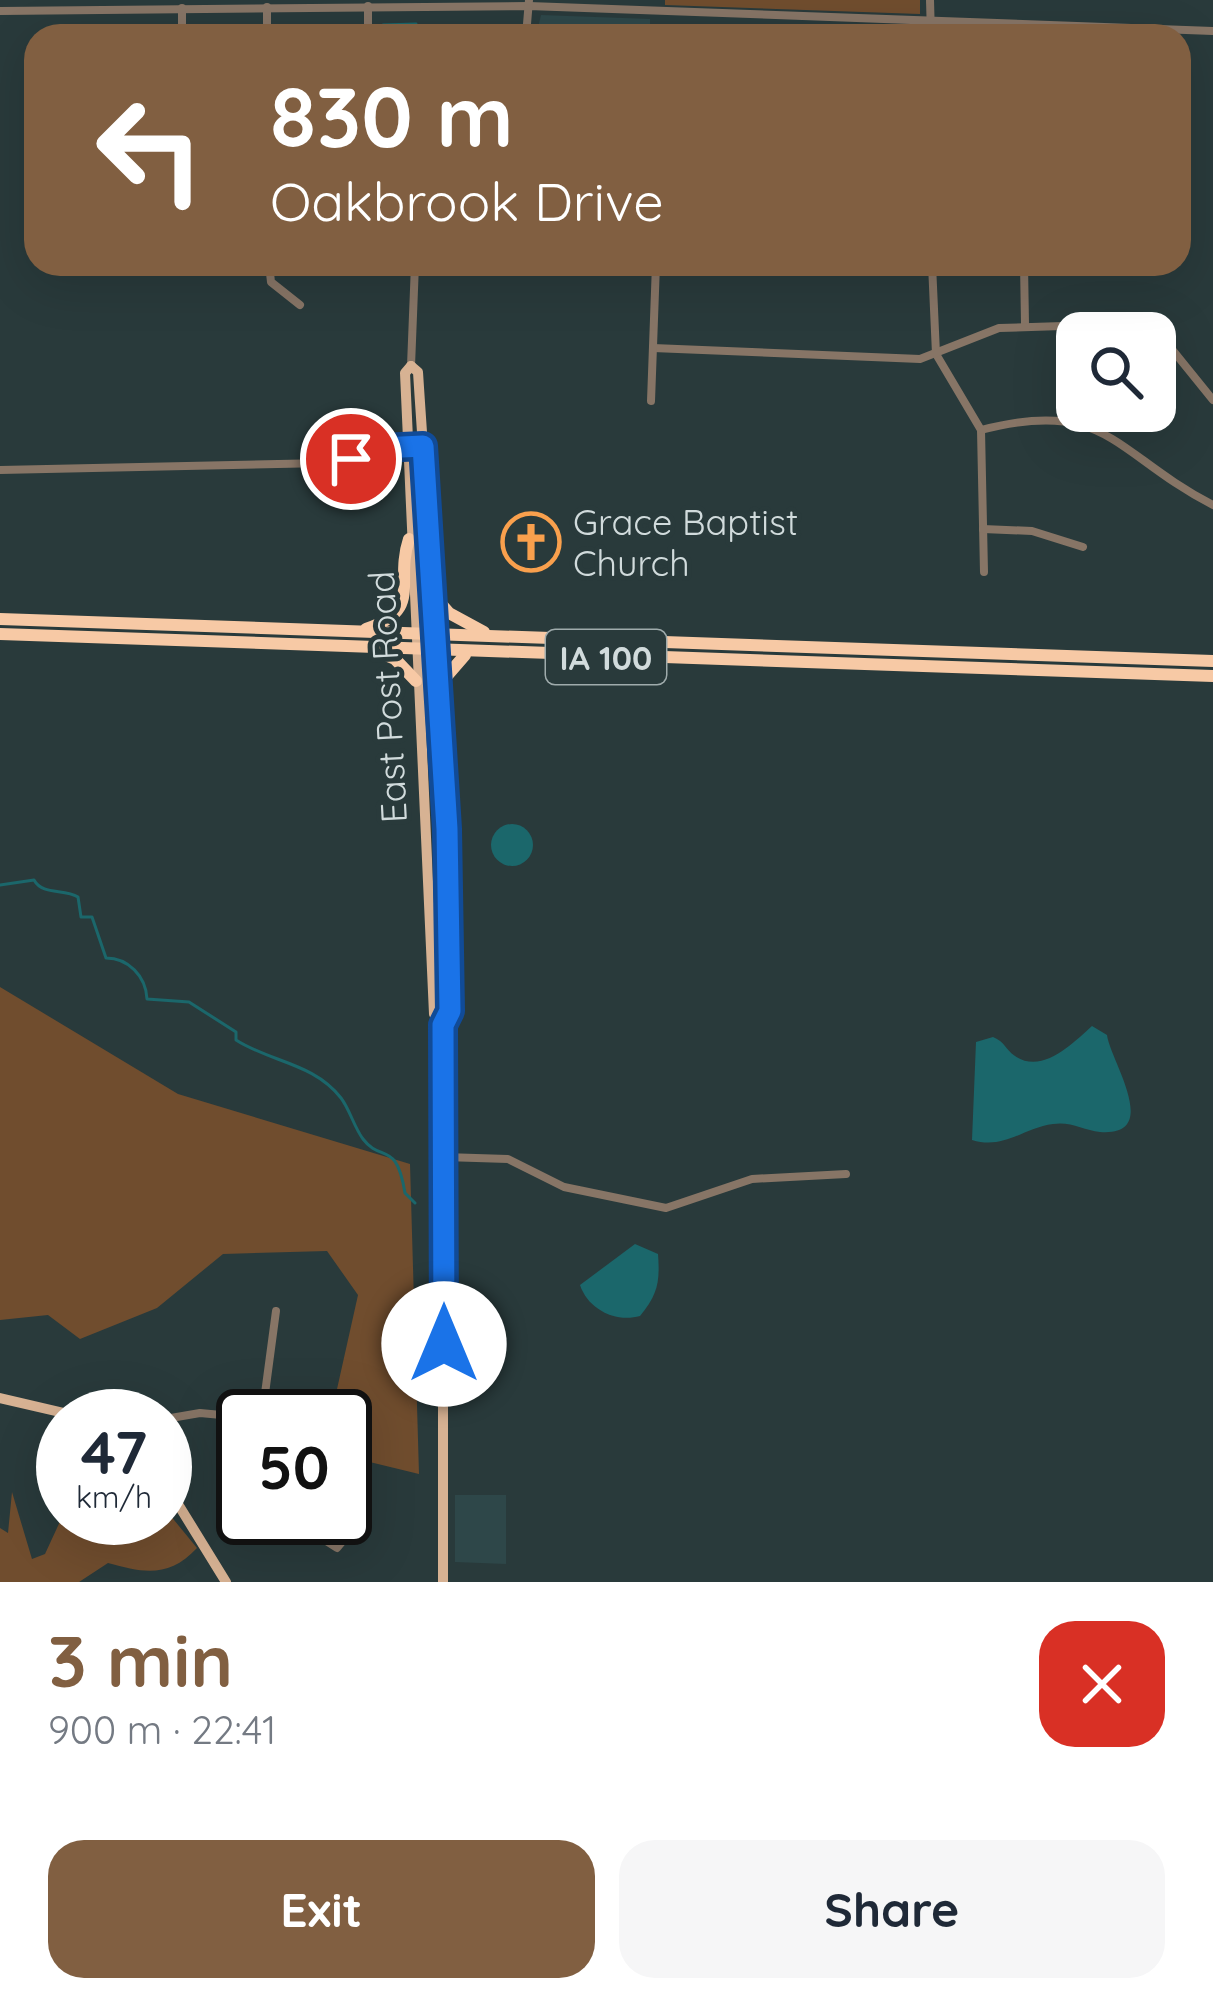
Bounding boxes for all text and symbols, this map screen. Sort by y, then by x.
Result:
text: 830 m [270,63,514,168]
icon: left [72,72,228,228]
text: Oakbrook Drive [270,167,664,235]
map controls [1056,312,1176,432]
button: search [1056,312,1176,432]
pin [300,408,402,510]
icon: arrive [318,426,384,492]
place label: Grace Baptist Church [573,499,798,585]
church icon: Grace Baptist Church [500,511,562,573]
street label: East Post Road [358,570,416,824]
road number: IA 100 [546,630,666,684]
position arrow [381,1281,507,1407]
speed limit sign: 50 [216,1389,372,1545]
text: 47 [81,1414,147,1489]
text: km/h [76,1478,152,1516]
text: 3 min [48,1615,233,1705]
button: close [1039,1621,1165,1747]
text: 900 m · 22:41 [48,1705,276,1754]
button: Exit [48,1840,595,1978]
button: Share [619,1840,1165,1978]

